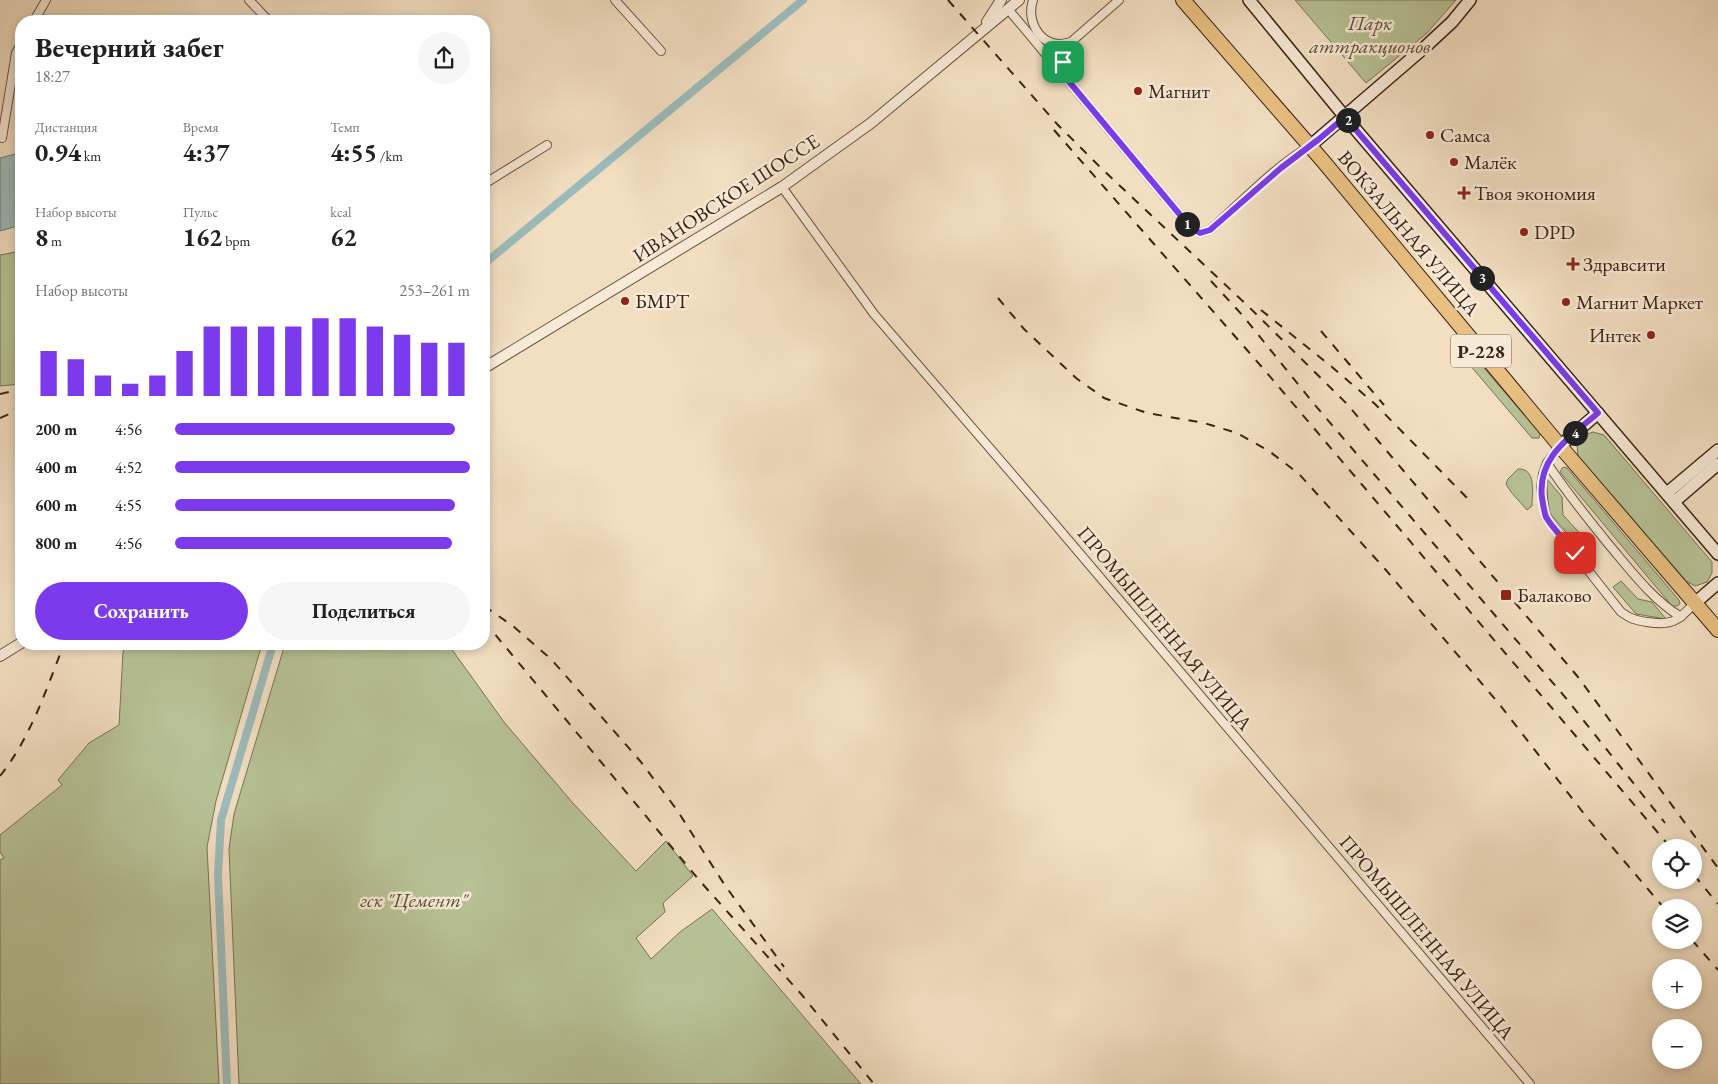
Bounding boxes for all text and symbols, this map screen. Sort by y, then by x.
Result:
park label: Парк аттракционов [1308,10,1431,59]
text: Вечерний забег [35,29,224,65]
button: share [418,32,470,84]
pin [1042,41,1084,83]
icon: arrive [1049,48,1077,76]
text: 18:27 [35,66,70,87]
place label: Магнит [1148,78,1210,104]
marker: Магнит [1132,85,1144,97]
pin: 2 [1336,108,1360,132]
text: 2 [1345,111,1352,129]
text: Дистанция [35,118,97,136]
text: Время [183,118,219,136]
text: Темп [330,118,360,136]
place label: Самса [1440,122,1491,148]
street label: ИВАНОВСКОЕ ШОССЕ [628,128,824,268]
marker: Самса [1424,129,1436,141]
text: 0.94 [35,136,81,168]
text: 4:37 [183,136,229,168]
text: 4:55 [330,136,377,168]
street label: ВОКЗАЛЬНАЯ УЛИЦА [1332,145,1486,321]
text: km [81,147,101,165]
text: /km [377,147,403,165]
place label: Малёк [1464,149,1517,175]
marker: Малёк [1448,156,1460,168]
place label: Твоя экономия [1474,180,1596,206]
marker: Твоя экономия [1458,187,1470,199]
text: Набор высоты [35,203,116,221]
text: Пульс [183,203,218,221]
text: kcal [330,203,351,221]
pin: 1 [1174,212,1200,236]
text: 1 [1184,215,1191,233]
place label: DPD [1534,219,1575,245]
text: 8 [35,221,48,253]
text: 162 [183,221,222,253]
text: 62 [330,221,357,253]
marker: DPD [1518,226,1530,238]
text: m [48,232,62,250]
text: bpm [222,232,251,250]
place label: Здравсити [1583,251,1666,277]
marker: Здравсити [1567,258,1579,270]
pin: 3 [1470,266,1494,290]
text: 3 [1479,269,1486,287]
text: Набор высоты [35,280,128,301]
text: 253–261 m [399,280,470,301]
place label: БМРТ [635,288,690,314]
place label: Магнит Маркет [1576,289,1703,315]
marker: БМРТ [619,295,631,307]
marker: Магнит Маркет [1560,296,1572,308]
place label: Интек [1589,322,1641,348]
marker: Интек [1645,329,1657,341]
road number: Р-228 [1451,334,1511,368]
text: 200 m [35,419,77,440]
text: 4:56 [115,419,142,440]
pin: 4 [1562,420,1588,446]
text: 4 [1572,424,1579,442]
text: 400 m [35,457,77,478]
text: 4:52 [115,457,142,478]
text: 600 m [35,495,77,516]
text: 4:55 [115,495,142,516]
street label: ПРОМЫШЛЕННАЯ УЛИЦА [1072,520,1258,736]
pin [1554,532,1596,574]
text: 800 m [35,533,77,554]
text: 4:56 [115,533,142,554]
icon: check [1561,539,1589,567]
button: Сохранить [35,582,248,640]
button: Поделиться [258,582,470,640]
place label: Балаково [1517,582,1592,608]
marker: Балаково [1499,588,1513,602]
street label: ПРОМЫШЛЕННАЯ УЛИЦА [1334,829,1520,1045]
map controls [1652,839,1702,1069]
button: locate [1652,839,1702,889]
park label: гск "Цемент" [360,887,470,913]
button: layers [1652,899,1702,949]
button: + [1652,959,1702,1009]
button: − [1652,1019,1702,1069]

